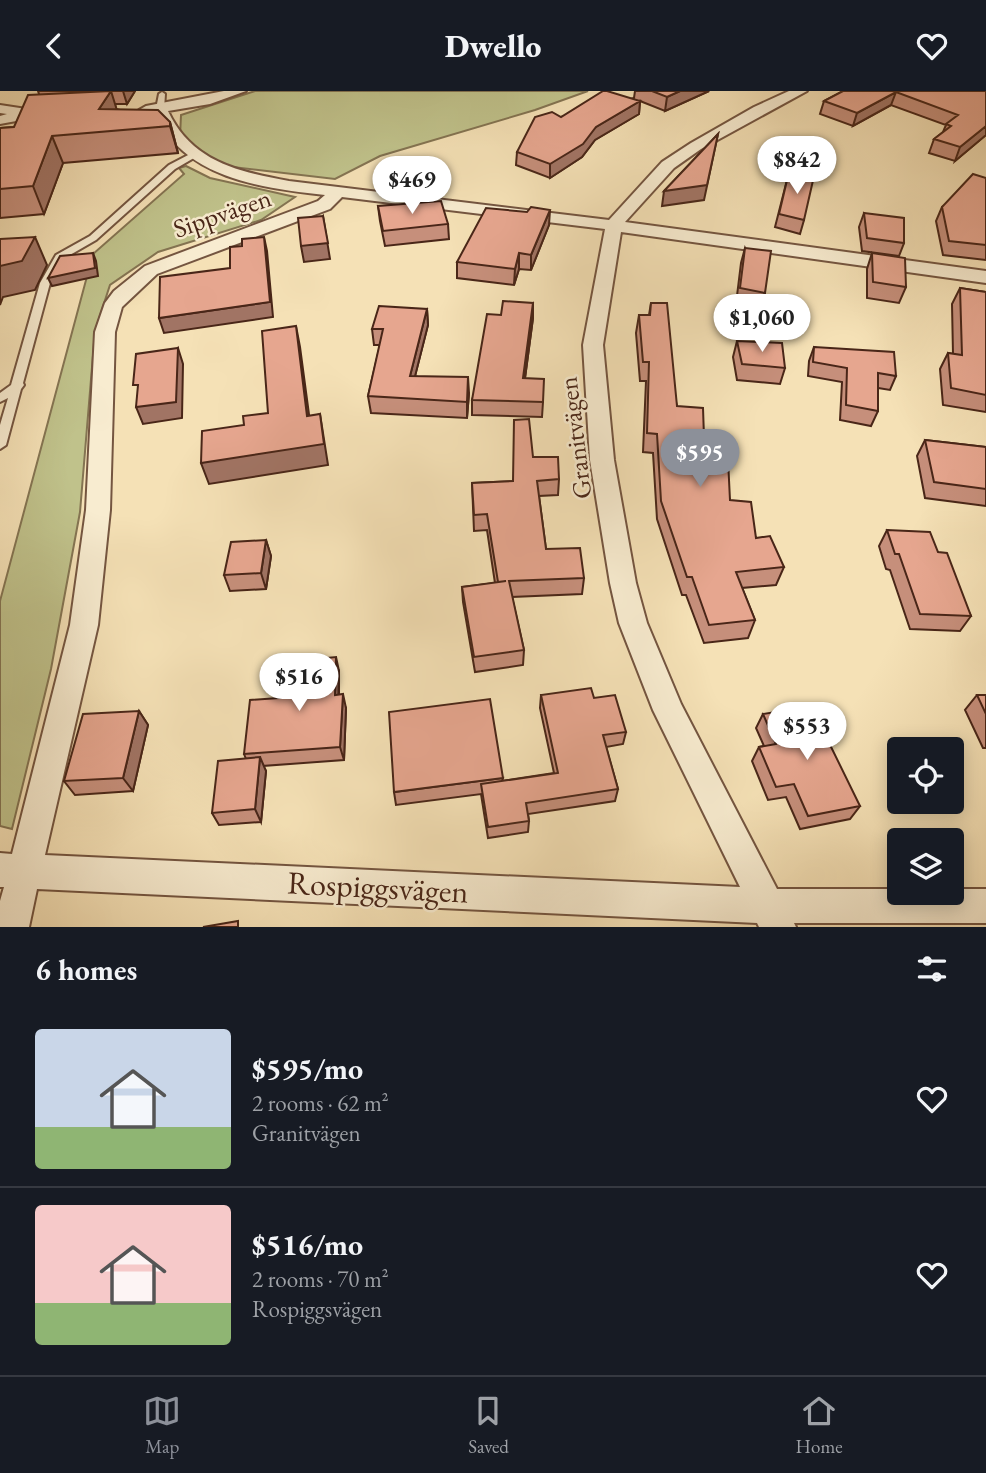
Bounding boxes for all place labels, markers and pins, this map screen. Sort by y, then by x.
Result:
pin: $842 [756,137,838,196]
pin: $469 [371,157,453,216]
pin: $1,060 [705,295,819,354]
pin: $595 [659,429,741,489]
pin: $516 [258,653,340,713]
pin: $553 [766,703,848,762]

